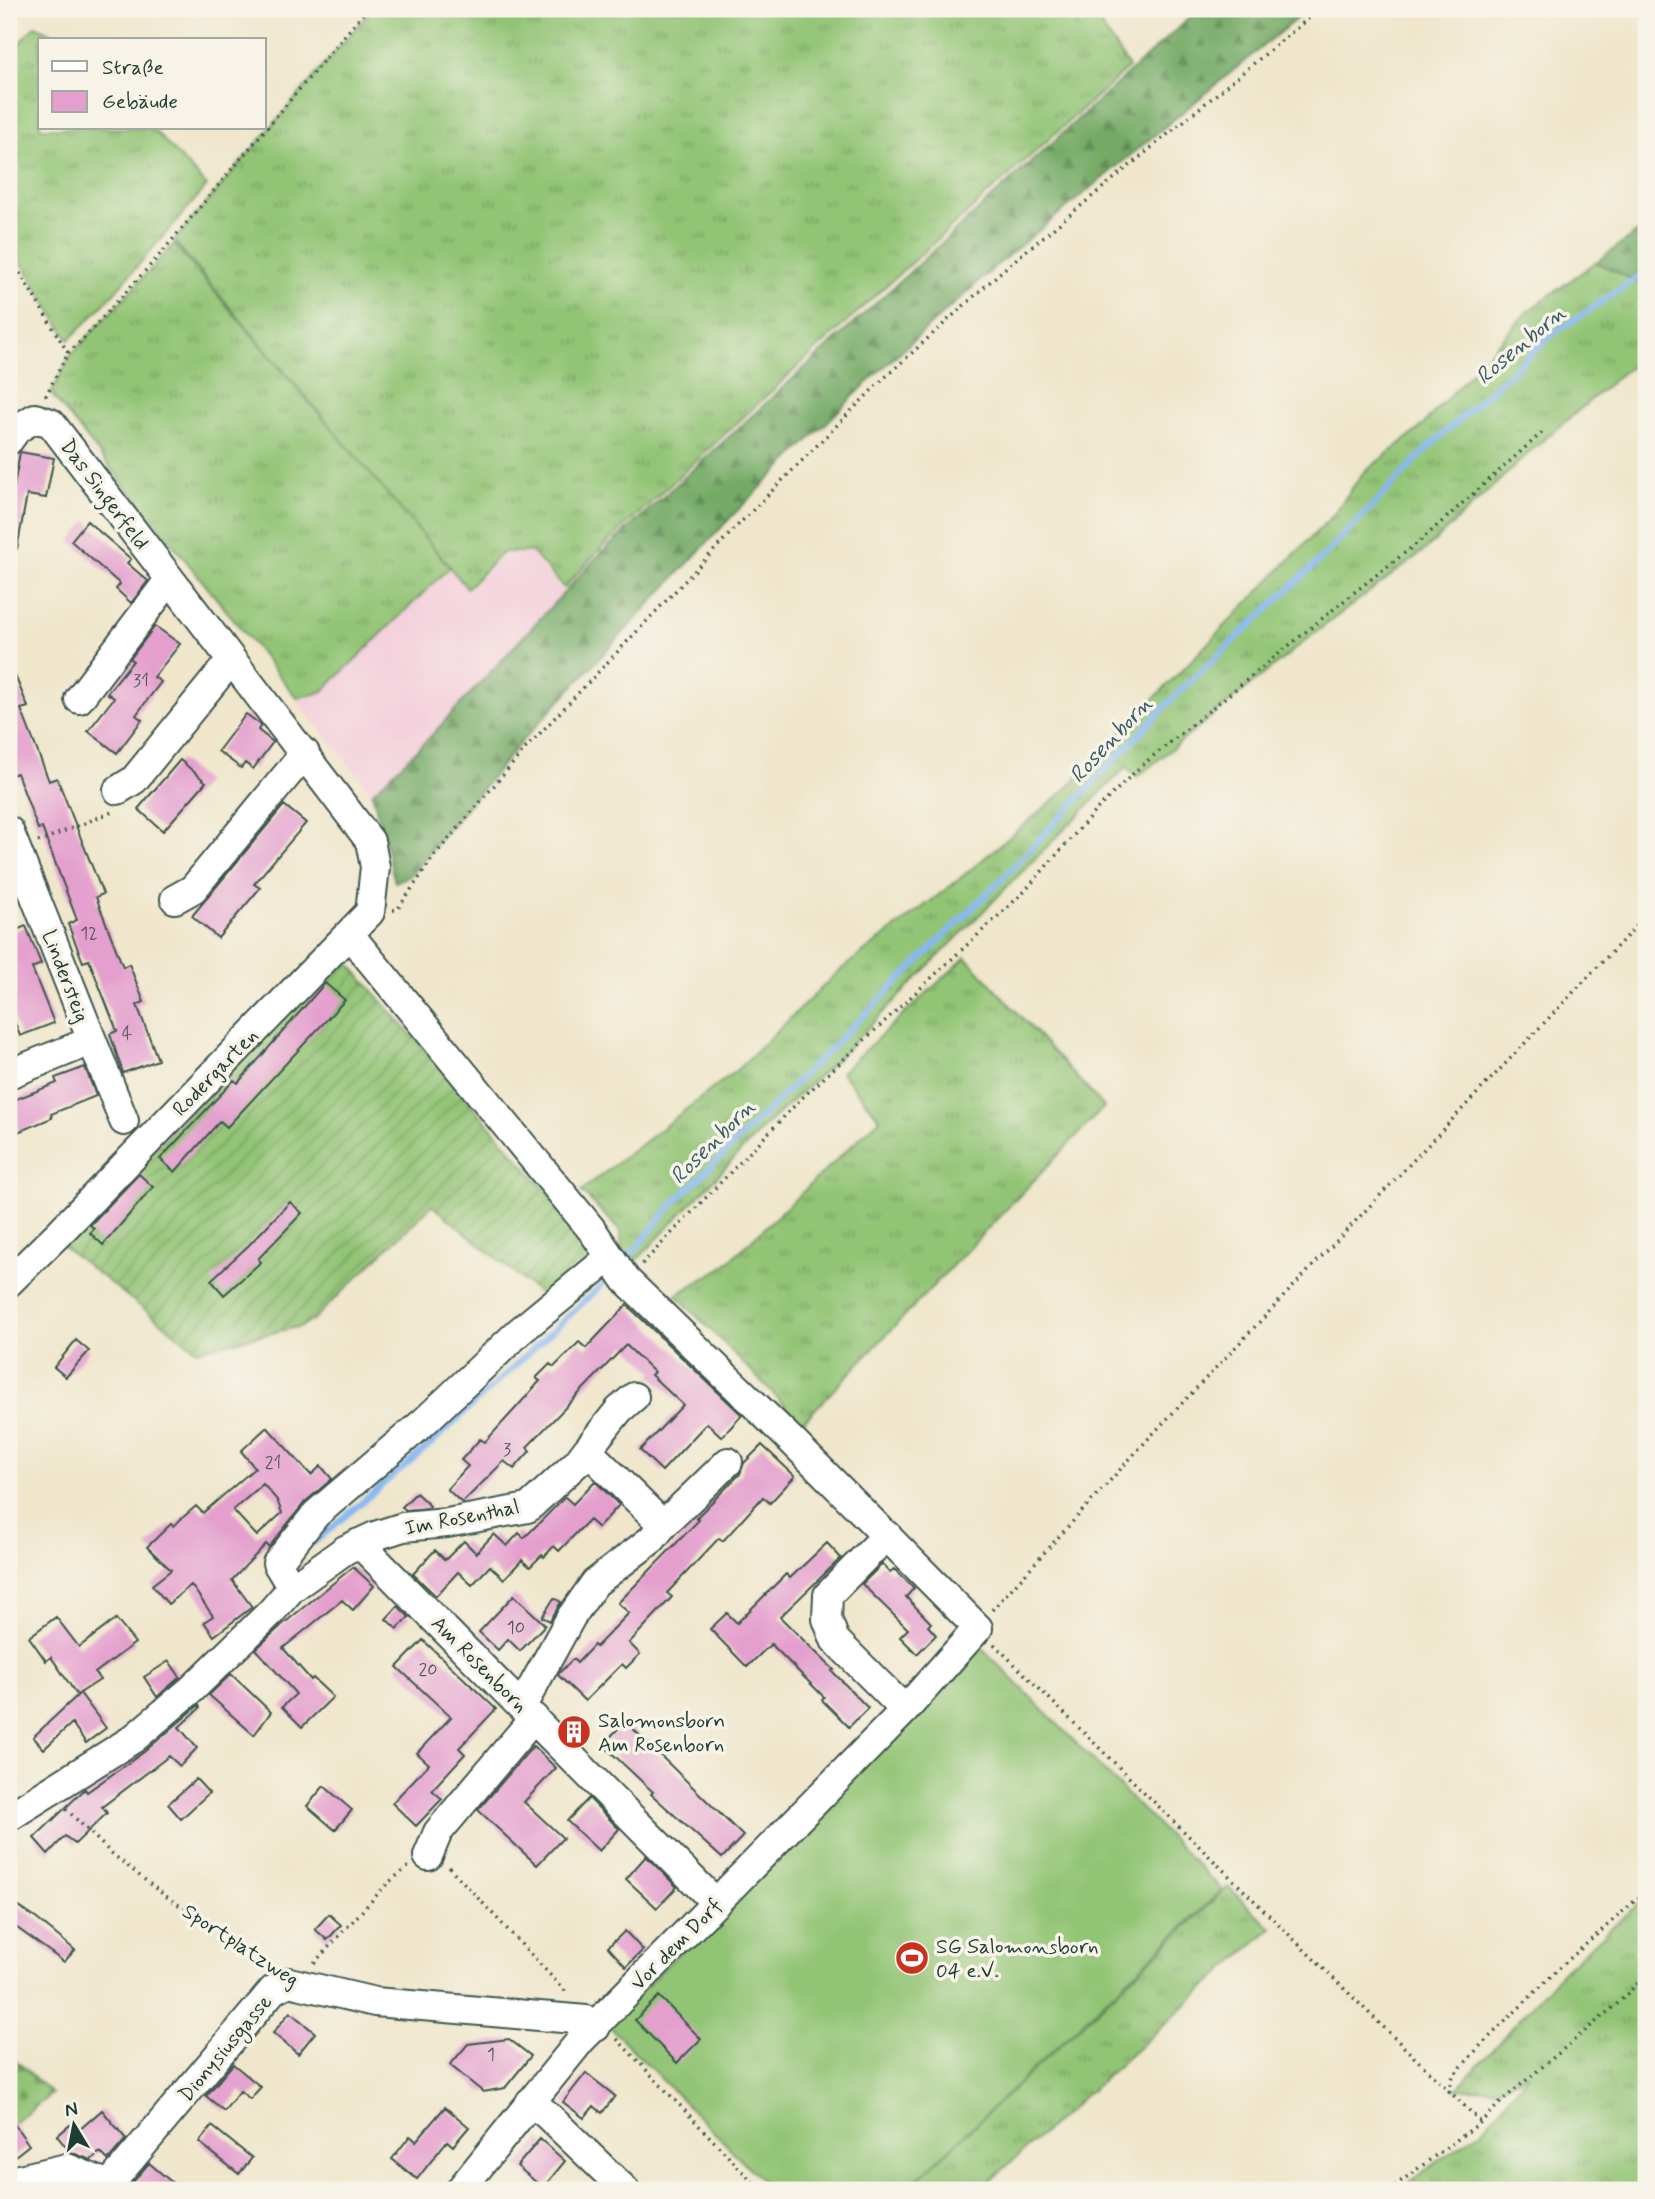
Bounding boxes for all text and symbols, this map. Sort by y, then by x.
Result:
legend [38,38,266,130]
text: Straße [102,54,164,82]
text: Gebäude [102,88,178,116]
water label: Rosenborn [1470,299,1573,392]
street label: Das Singerfeld [52,433,155,557]
house number: 31 [133,669,149,693]
water label: Rosenborn [1063,690,1160,790]
house number: 12 [80,922,98,946]
street label: Lindersteig [35,926,96,1027]
house number: 4 [122,1022,132,1046]
street label: Rodergarten [167,1023,265,1123]
water label: Rosenborn [664,1093,763,1192]
house number: 3 [503,1438,511,1462]
house number: 21 [265,1451,281,1475]
street label: Im Rosenthal [402,1493,522,1543]
street label: Am Rosenborn [425,1610,534,1719]
house number: 10 [507,1616,525,1640]
house number: 20 [418,1658,438,1682]
place label: Salomonsborn Am Rosenborn [598,1707,725,1759]
building icon: Salomonsborn Am Rosenborn [555,1713,593,1751]
street label: Vor dem Dorf [625,1893,729,1997]
street label: Sportplatzweg [177,1898,304,1994]
place label: SG Salomonsborn 04 e.V. [936,1933,1099,1985]
sports icon: SG Salomonsborn 04 e.V. [893,1939,931,1977]
street label: Dionysiusgasse [172,1989,280,2109]
house number: 1 [487,2043,495,2067]
north arrow [38,2090,108,2160]
text: N [63,2096,80,2123]

